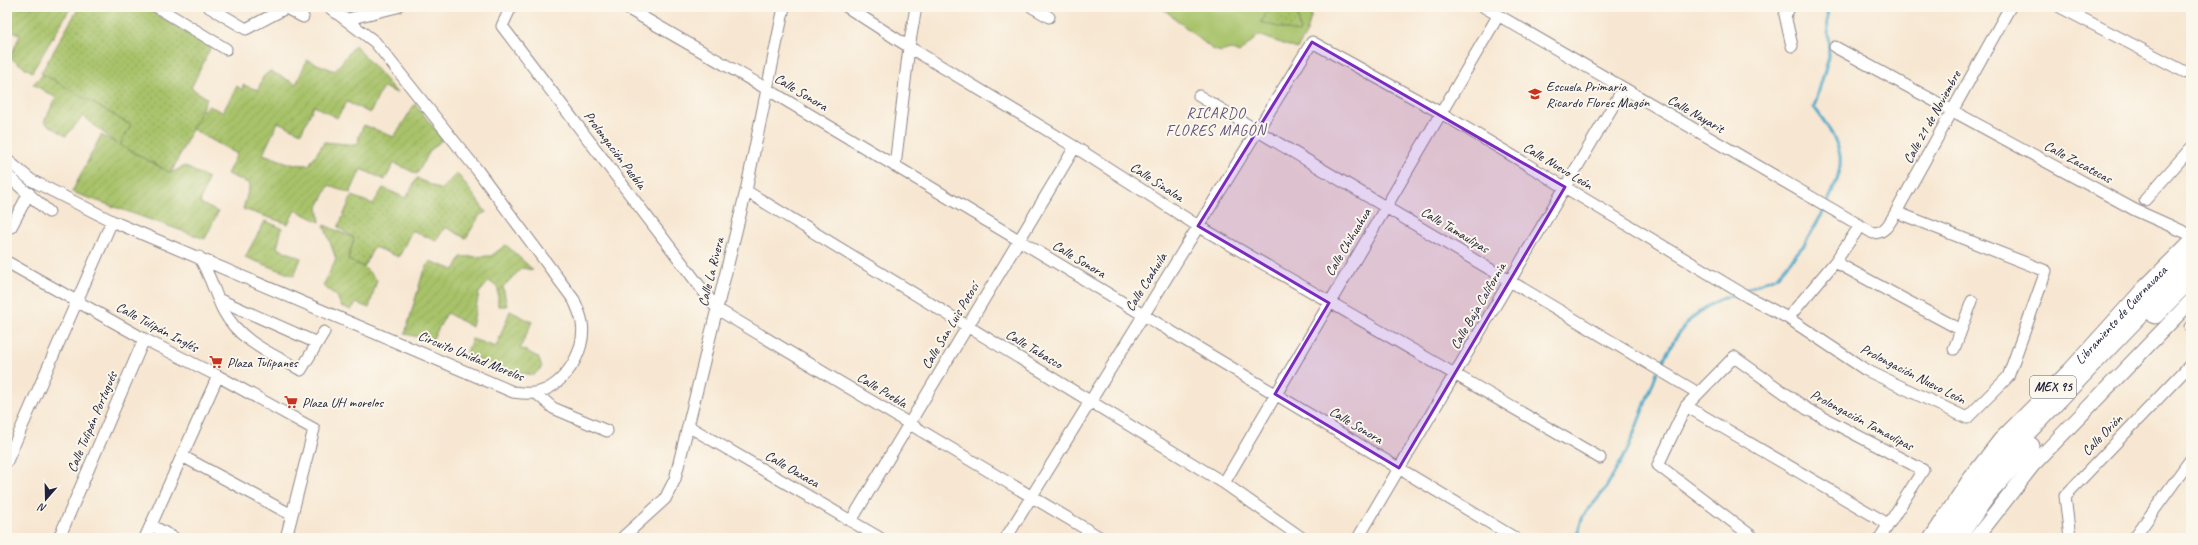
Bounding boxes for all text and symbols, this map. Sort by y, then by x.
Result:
street label: Calle 21 de Noviembre [1899,66,1965,166]
street label: Calle Sonora [771,70,832,115]
place label: Escuela Primaria Ricardo Flores Magón [1546,78,1650,111]
school or university icon: Escuela Primaria Ricardo Flores Magón [1527,86,1543,102]
street label: Calle Nayarit [1665,91,1728,138]
district label: RICARDO FLORES MAGÓN [1166,104,1268,140]
street label: Prolongación Puebla [580,108,651,193]
street label: Calle Zacatecas [2041,137,2116,188]
street label: Calle Nuevo León [1520,139,1596,194]
street label: Calle Sinaloa [1127,158,1188,206]
street label: Calle Tamaulipas [1418,203,1493,258]
street label: Calle Chihuahua [1321,204,1375,279]
street label: Calle La Rivera [694,235,728,308]
street label: Calle Sonora [1049,237,1110,282]
street label: Calle Coahuila [1121,249,1171,314]
street label: Calle Baja California [1446,259,1510,352]
street label: Libramiento de Cuernavaca [2071,261,2171,367]
street label: Calle San Luis Potosí [918,277,984,372]
street label: Calle Tulipán Inglés [113,298,202,356]
street label: Calle Tabasco [1003,325,1067,374]
street label: Circuito Unidad Morelos [416,327,527,385]
street label: Prolongación Nuevo León [1858,340,1969,408]
supermarket icon: Plaza Tulipanes [208,354,224,370]
place label: Plaza Tulipanes [227,354,299,371]
street label: Calle Tulipán Portugués [63,368,121,475]
street label: Calle Puebla [854,368,911,412]
road number: MEX 95 [2030,376,2076,398]
street label: Prolongación Tamaulipas [1808,386,1918,455]
supermarket icon: Plaza UH morelos [283,394,299,410]
place label: Plaza UH morelos [302,394,384,411]
street label: Calle Sonora [1326,403,1387,448]
street label: Calle Orión [2078,410,2126,459]
street label: Calle Oaxaca [762,447,823,492]
north arrow [26,479,66,519]
text: N [35,500,48,516]

